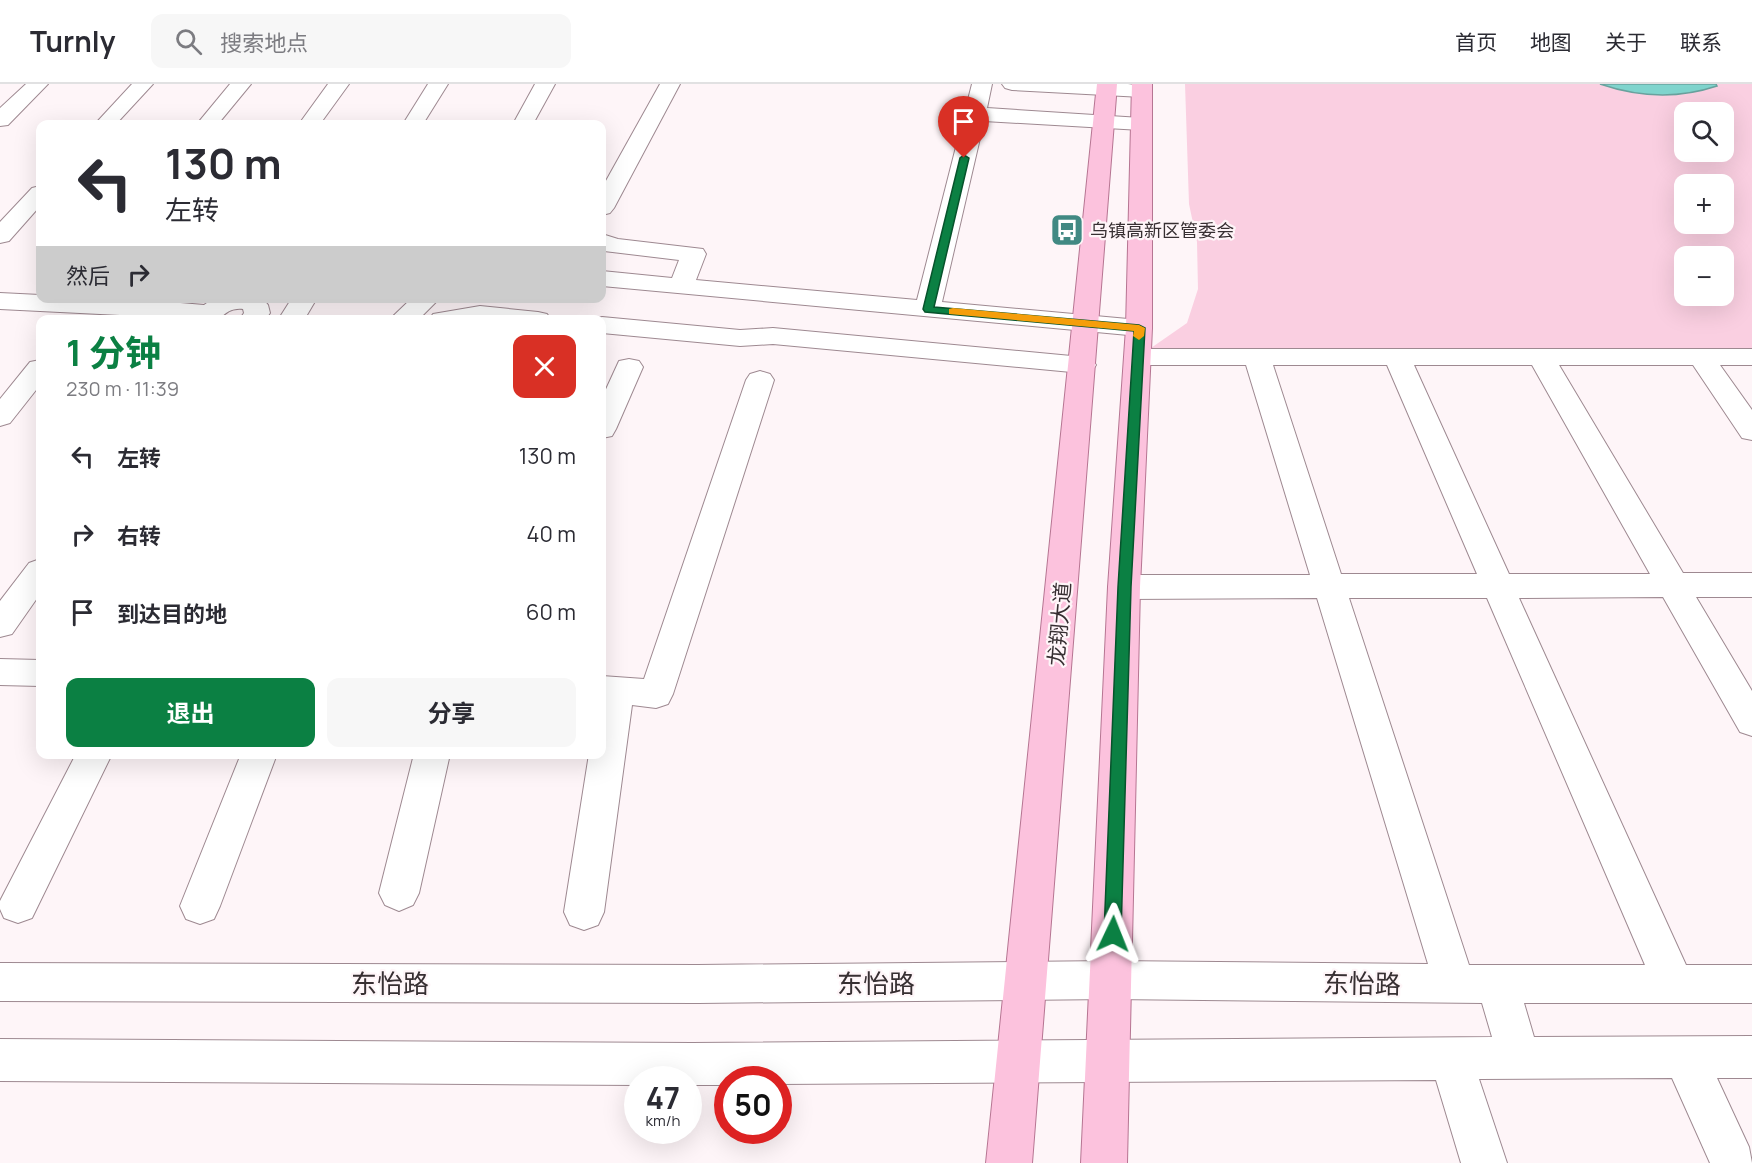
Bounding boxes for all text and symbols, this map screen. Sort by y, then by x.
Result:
search box [151,14,571,68]
text: Turnly [30,22,115,60]
icon: search [172,25,205,58]
text: 搜索地点 [220,28,308,58]
text: 首页 [1455,28,1497,56]
text: 地图 [1530,28,1572,56]
text: 关于 [1605,28,1647,56]
text: 联系 [1680,28,1722,56]
pin [938,96,989,158]
map controls [1674,102,1734,306]
button: search [1674,102,1734,162]
icon: arrive [947,105,980,138]
text: 130 m [165,134,282,192]
icon: left [66,144,144,222]
button: + [1674,174,1734,234]
text: 左转 [165,191,219,228]
bus stop icon: 乌镇高新区管委会 [1049,212,1085,248]
place label: 乌镇高新区管委会 [1090,218,1234,242]
button: − [1674,246,1734,306]
icon: right [122,258,155,291]
text: 然后 [66,261,110,291]
text: 1 分钟 [66,328,161,377]
button: close [513,335,576,398]
text: 230 m · 11:39 [66,375,179,402]
icon: left [66,440,99,473]
text: 130 m [519,441,576,471]
text: 左转 [117,443,161,473]
icon: right [66,518,99,551]
text: 40 m [527,519,576,549]
text: 右转 [117,521,161,551]
street label: 龙翔大道 [1041,581,1077,667]
icon: arrive [66,596,99,629]
text: 60 m [526,597,576,627]
text: 到达目的地 [117,599,227,629]
button: 退出 [66,678,315,747]
button: 分享 [327,678,576,747]
position arrow [1081,902,1145,966]
street label: 东怡路 [1323,964,1401,1002]
street label: 东怡路 [351,965,429,1001]
street label: 东怡路 [837,965,915,1001]
speed limit sign: 50 [714,1066,792,1144]
text: 47 [646,1077,680,1118]
text: km/h [646,1110,680,1131]

